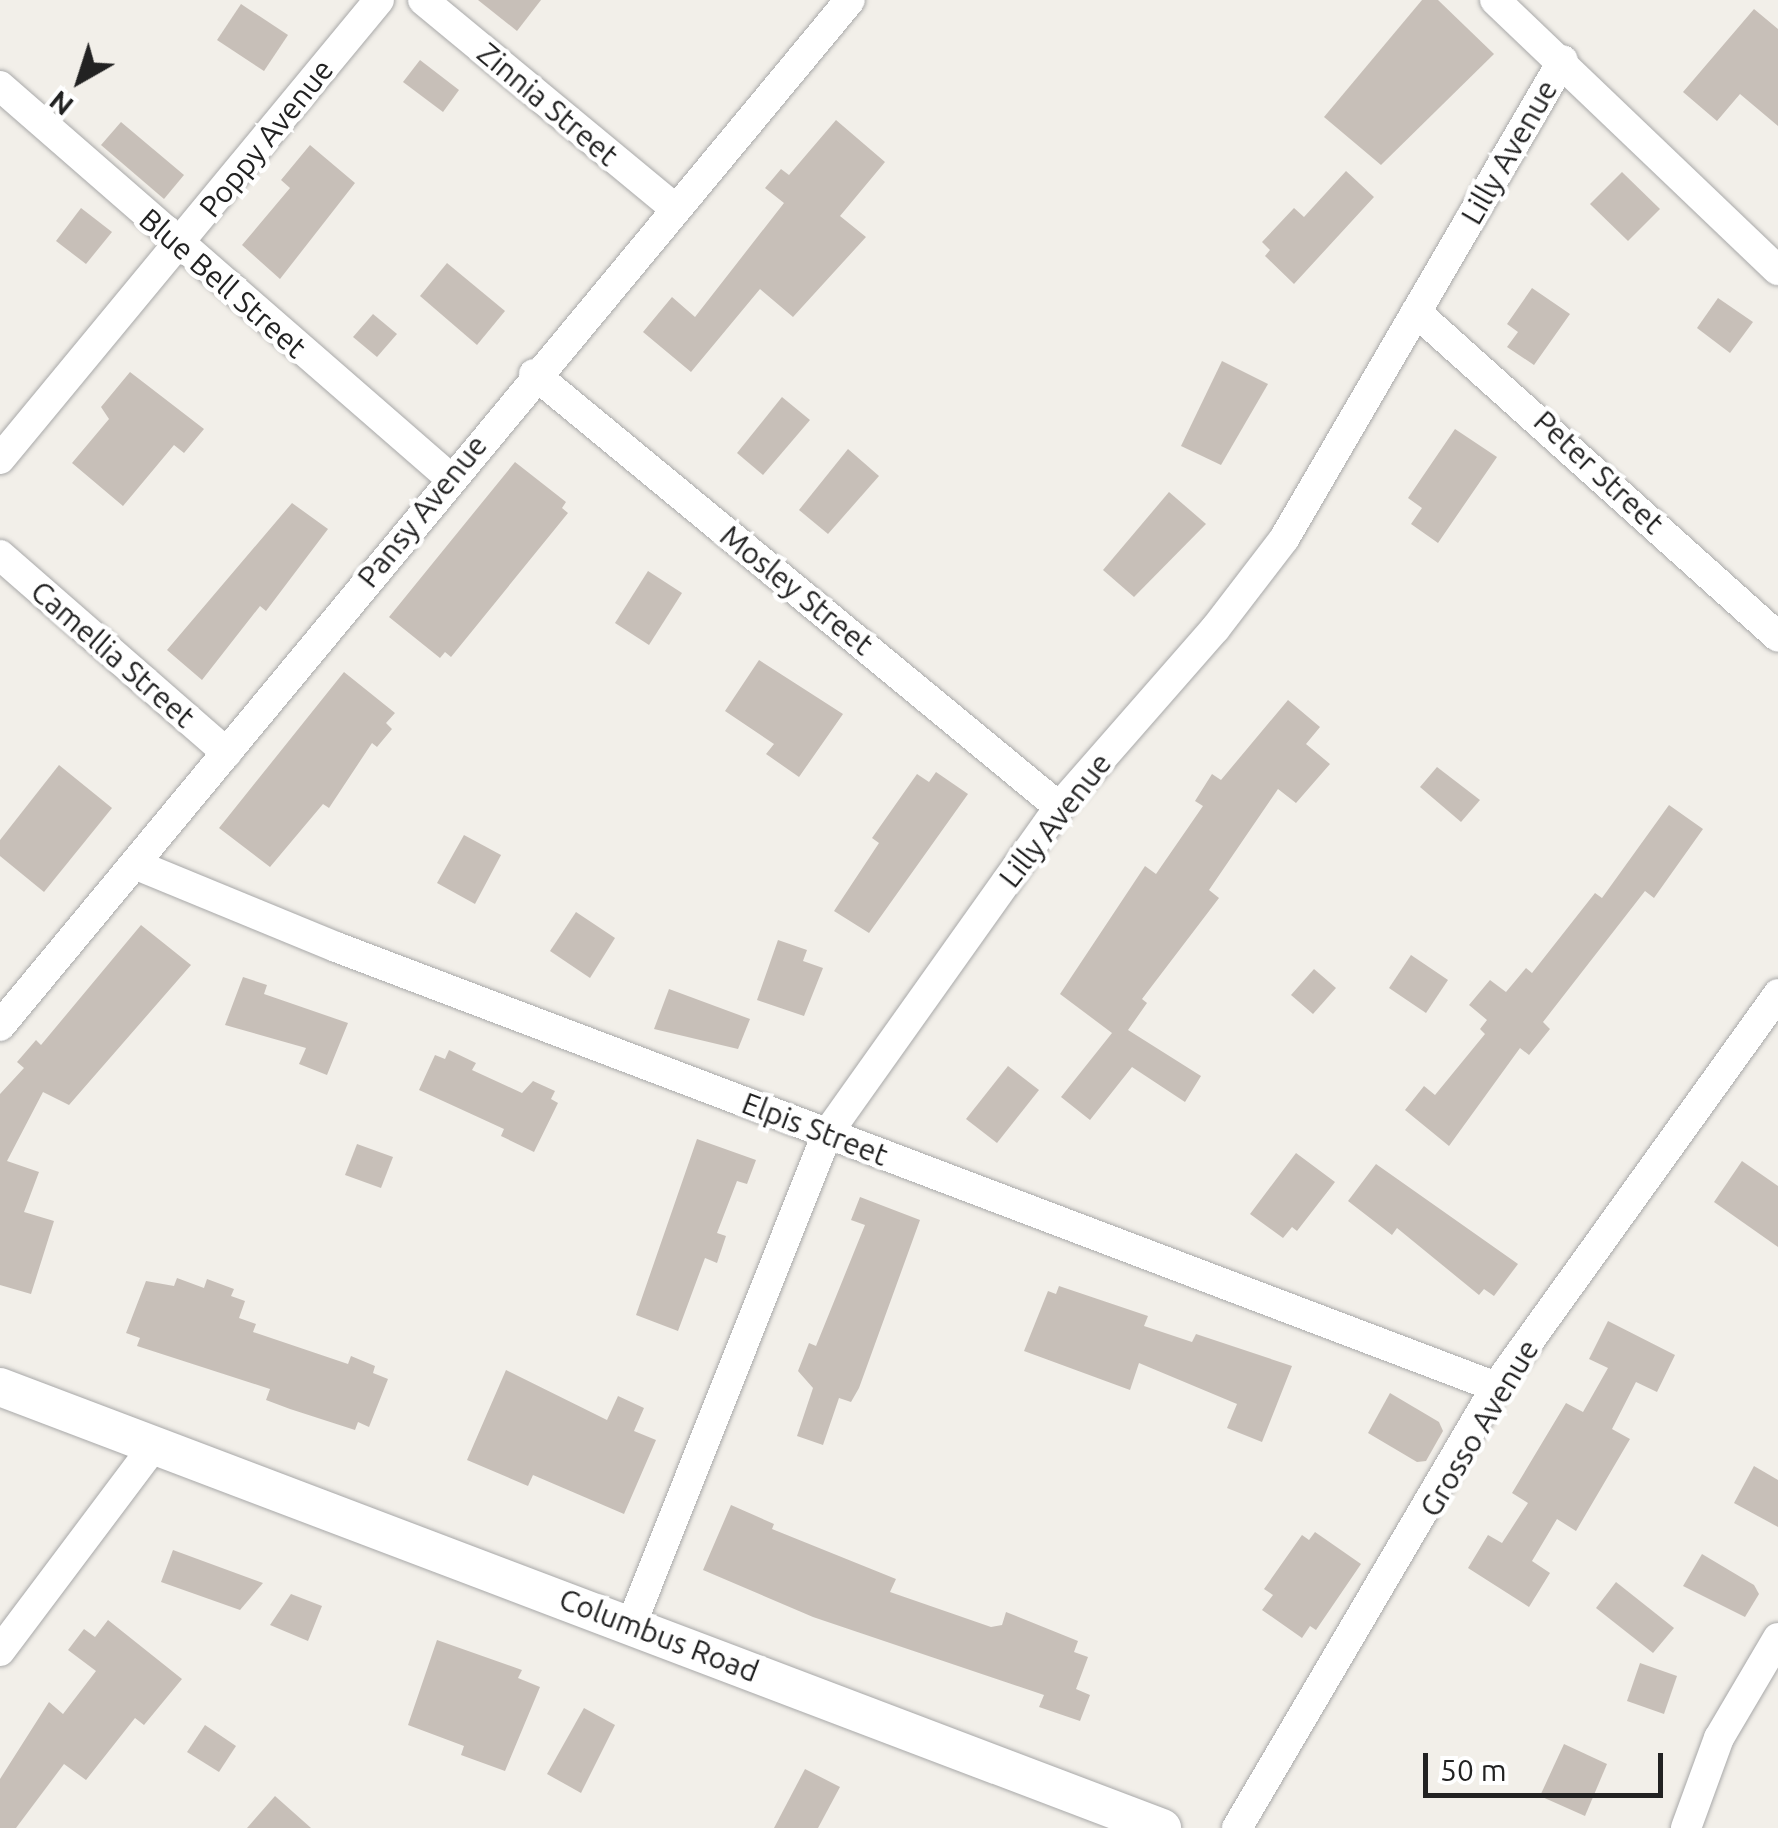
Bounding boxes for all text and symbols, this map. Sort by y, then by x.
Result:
north arrow [30,30,130,130]
street label: Zinnia Street [470,35,626,173]
street label: Poppy Avenue [191,52,341,224]
street label: Lilly Avenue [1453,73,1565,231]
text: N [43,85,79,122]
street label: Blue Bell Street [132,201,314,365]
street label: Peter Street [1527,403,1671,541]
street label: Pansy Avenue [350,428,494,594]
street label: Mosley Street [713,517,881,663]
street label: Camellia Street [24,573,202,735]
street label: Lilly Avenue [991,746,1119,894]
street label: Elpis Street [737,1085,893,1173]
street label: Grosso Avenue [1412,1333,1546,1523]
street label: Columbus Road [554,1580,764,1690]
scale bar [1428,1733,1668,1795]
text: 50 m [1440,1753,1507,1787]

